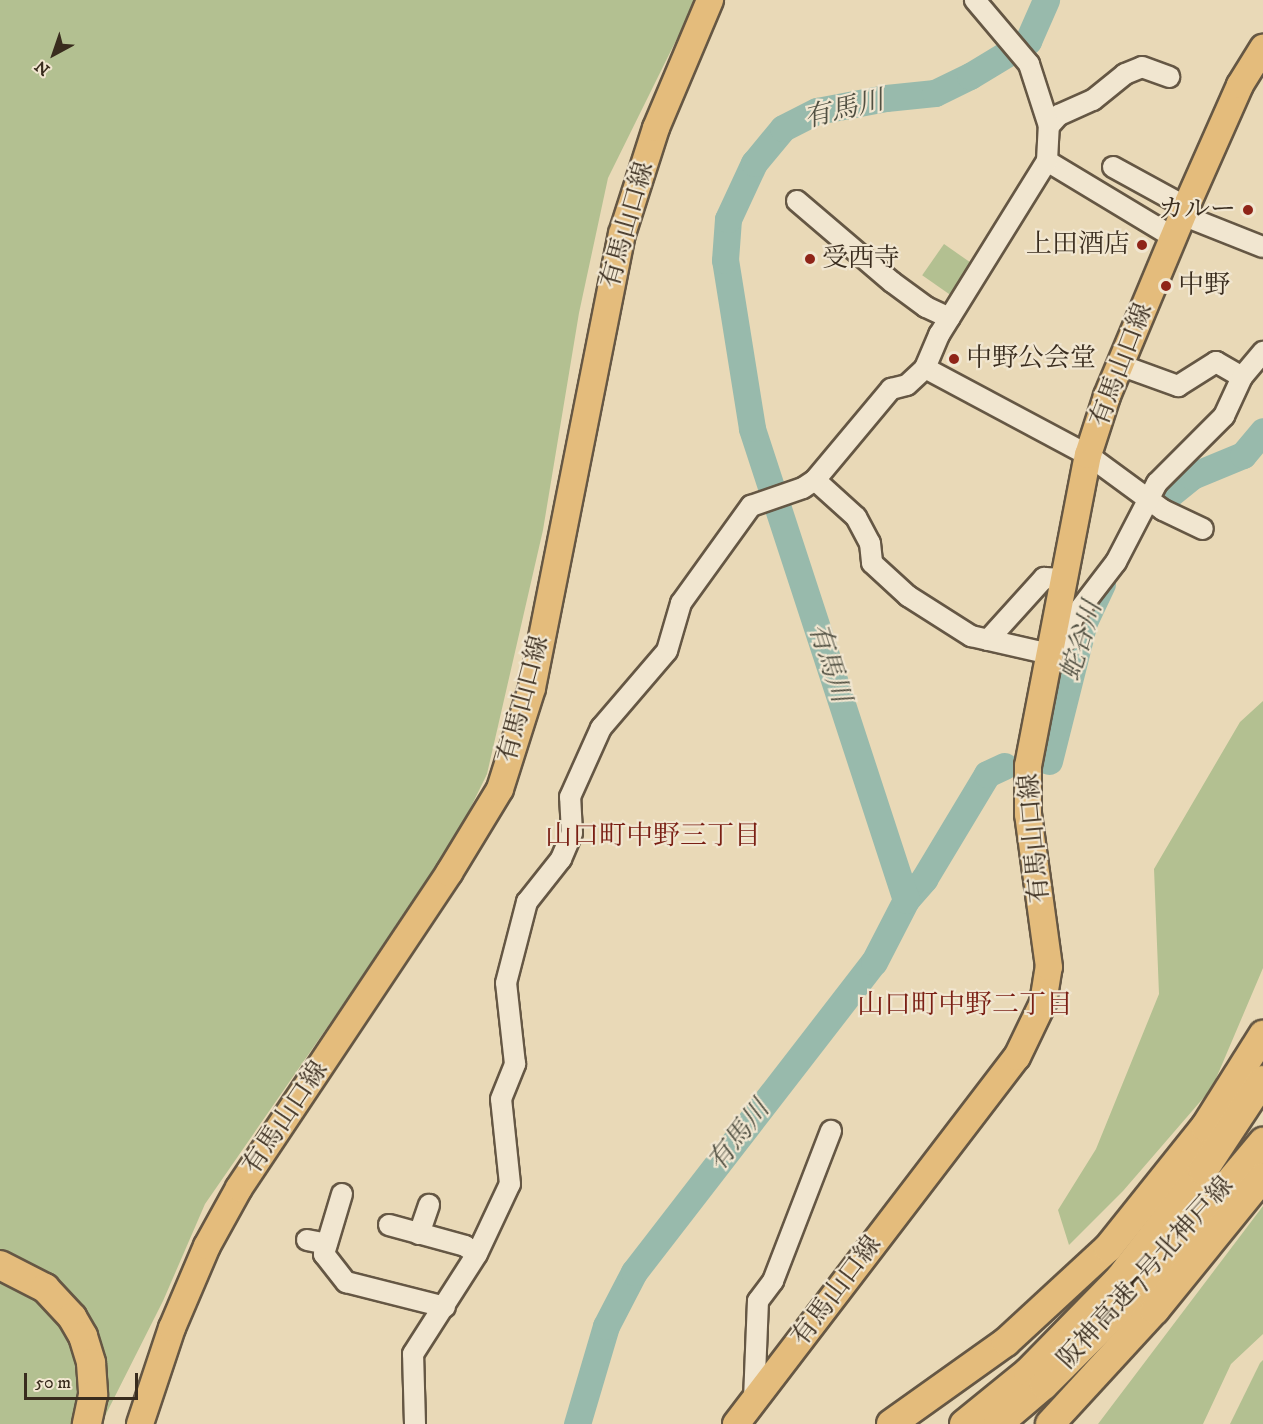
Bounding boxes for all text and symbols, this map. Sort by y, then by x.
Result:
north arrow [24,24,84,84]
text: N [31,56,54,80]
water label: 有馬川 [801,84,887,136]
street label: 有馬山口線 [595,158,661,292]
place label: カルー [1158,194,1236,226]
marker: カルー [1241,203,1255,217]
place label: 上田酒店 [1026,229,1130,261]
marker: 上田酒店 [1135,238,1149,252]
place label: 受西寺 [822,243,900,275]
marker: 受西寺 [803,252,817,266]
place label: 中野 [1178,270,1230,302]
marker: 中野 [1159,279,1173,293]
street label: 有馬山口線 [1084,299,1160,431]
place label: 中野公会堂 [966,343,1096,375]
marker: 中野公会堂 [947,352,961,366]
water label: 蛇谷川 [1055,598,1109,684]
water label: 有馬川 [801,619,857,707]
street label: 有馬山口線 [492,632,556,766]
street label: 有馬山口線 [1014,772,1056,904]
district label: 山口町中野三丁目 [545,821,761,853]
district label: 山口町中野二丁目 [857,990,1073,1022]
street label: 有馬山口線 [237,1055,335,1181]
water label: 有馬川 [701,1094,777,1178]
street label: 阪神高速7号北神戸線 [1052,1171,1240,1375]
street label: 有馬山口線 [785,1230,889,1352]
scale bar [27,1361,141,1399]
text: 50 m [35,1372,71,1394]

